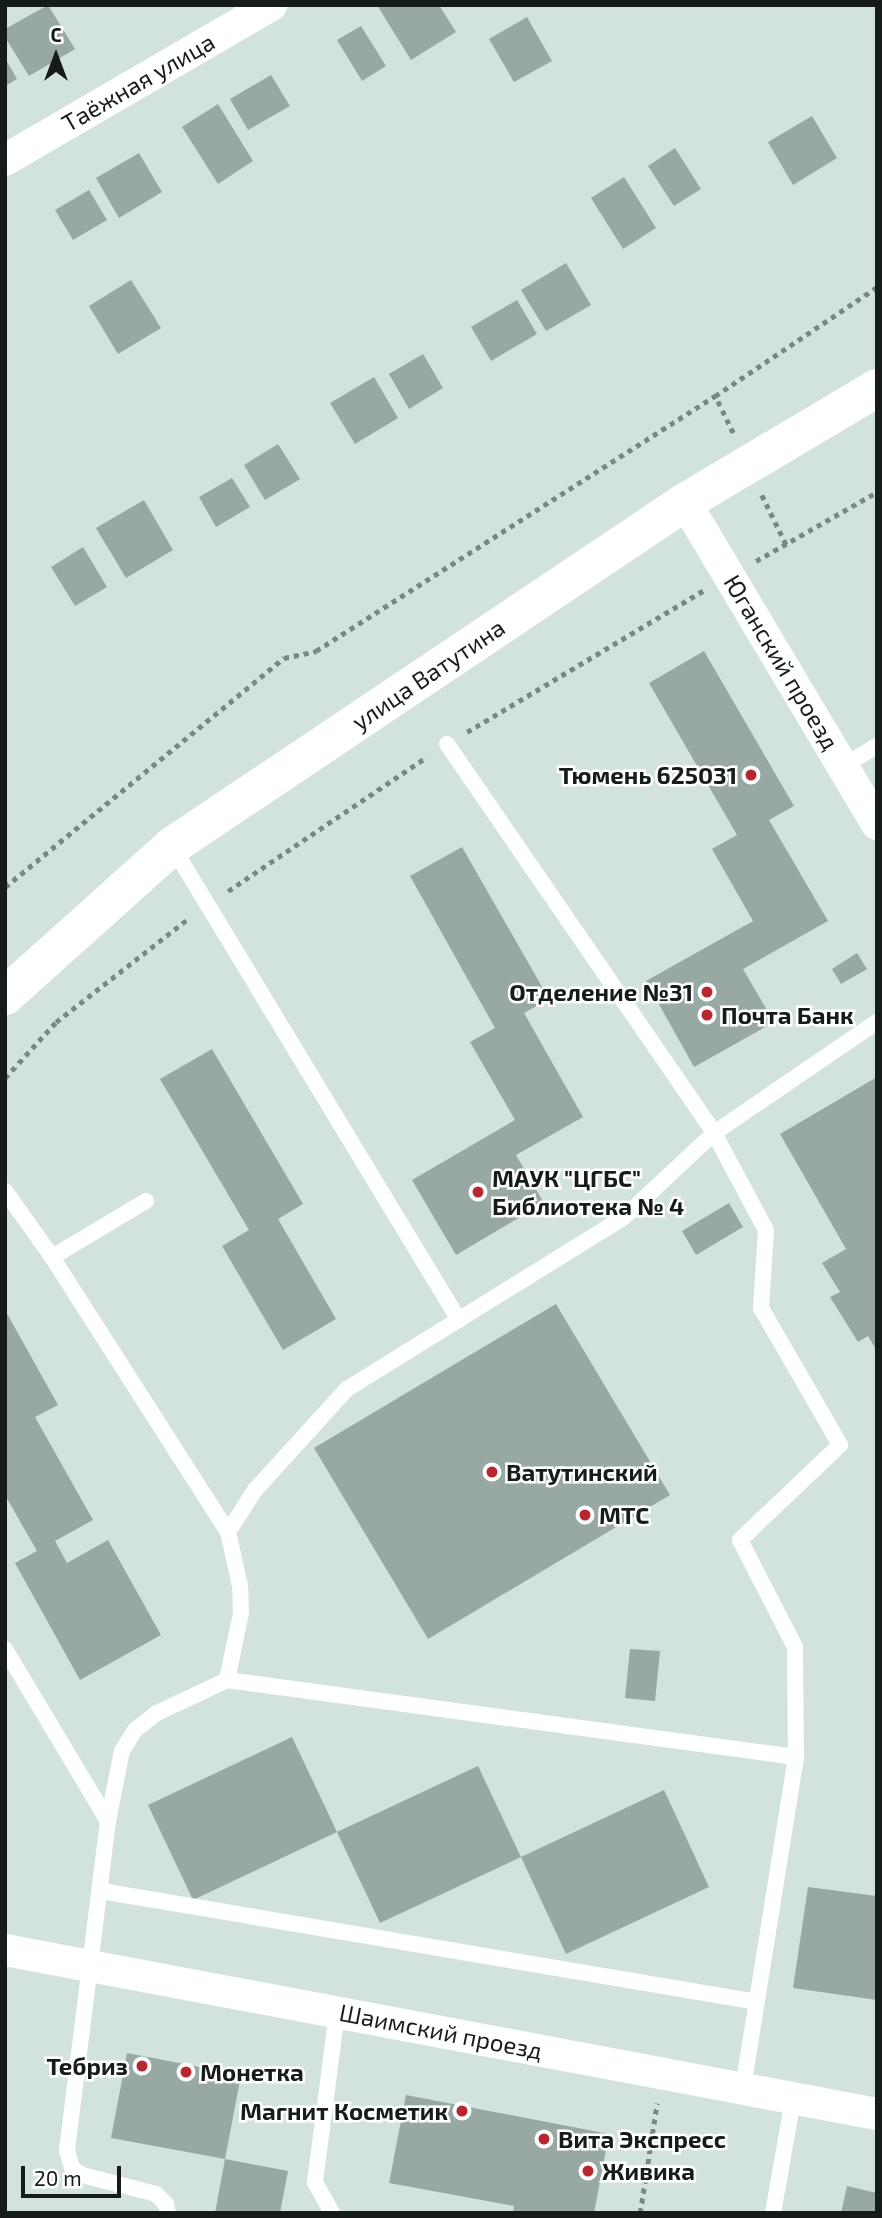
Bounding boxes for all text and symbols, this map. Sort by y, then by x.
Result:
north arrow [21,21,91,91]
text: С [50,23,62,46]
street label: Таёжная улица [57,27,219,137]
street label: Юганский проезд [718,569,846,755]
street label: улица Ватутина [346,612,510,736]
place label: Тюмень 625031 [559,761,737,789]
marker: Тюмень 625031 [743,767,759,783]
place label: Отделение №31 [509,978,693,1006]
marker: Отделение №31 [699,984,715,1000]
place label: Почта Банк [721,1001,854,1029]
marker: Почта Банк [699,1007,715,1023]
place label: МАУК "ЦГБС" Библиотека № 4 [492,1164,684,1220]
marker: МАУК "ЦГБС" Библиотека № 4 [470,1184,486,1200]
place label: Ватутинский [506,1458,658,1486]
marker: Ватутинский [484,1464,500,1480]
place label: МТС [599,1501,649,1529]
marker: МТС [577,1507,593,1523]
street label: Шаимский проезд [337,1997,545,2065]
place label: Тебриз [47,2052,128,2080]
marker: Тебриз [134,2058,150,2074]
place label: Монетка [200,2058,304,2086]
marker: Монетка [178,2064,194,2080]
place label: Магнит Косметик [240,2097,448,2125]
marker: Магнит Косметик [454,2103,470,2119]
place label: Вита Экспресс [558,2125,726,2153]
marker: Вита Экспресс [536,2131,552,2147]
scale bar [24,2152,124,2196]
place label: Живика [602,2157,695,2185]
marker: Живика [580,2163,596,2179]
text: 20 m [34,2165,82,2190]

